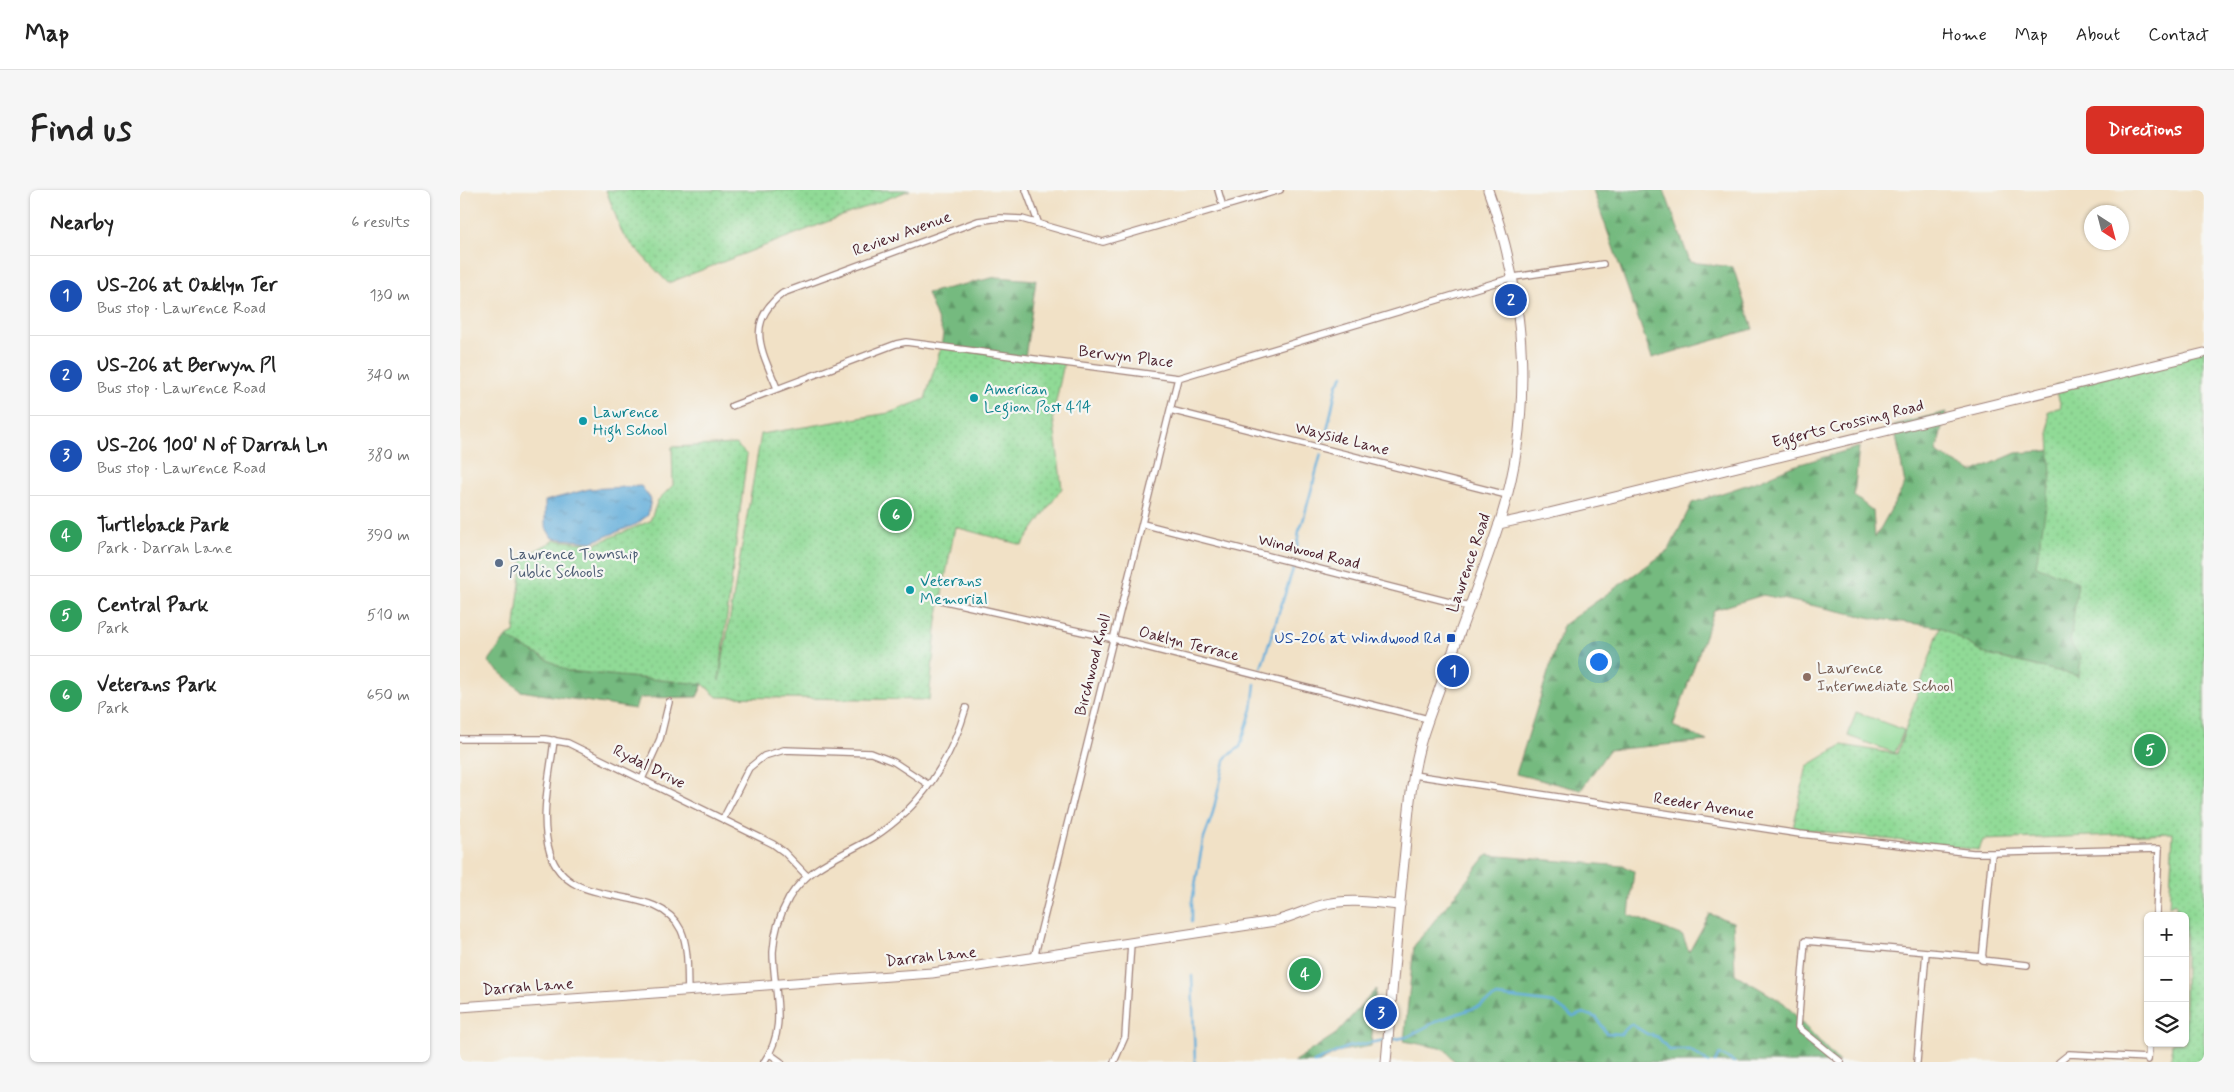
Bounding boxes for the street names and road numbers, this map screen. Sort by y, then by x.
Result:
street label: Review Avenue [850,206,954,262]
street label: Berwyn Place [1077,341,1175,373]
street label: Eggerts Crossing Road [1770,395,1926,454]
street label: Wayside Lane [1293,417,1391,461]
street label: Lawrence Road [1442,511,1496,615]
street label: Windwood Road [1256,529,1362,575]
street label: Birchwood Knoll [1070,612,1116,718]
street label: Oaklyn Terrace [1137,621,1242,667]
street label: Rydal Drive [609,740,689,794]
street label: Reeder Avenue [1652,788,1756,824]
street label: Darrah Lane [885,942,978,972]
street label: Darrah Lane [482,973,574,1001]

